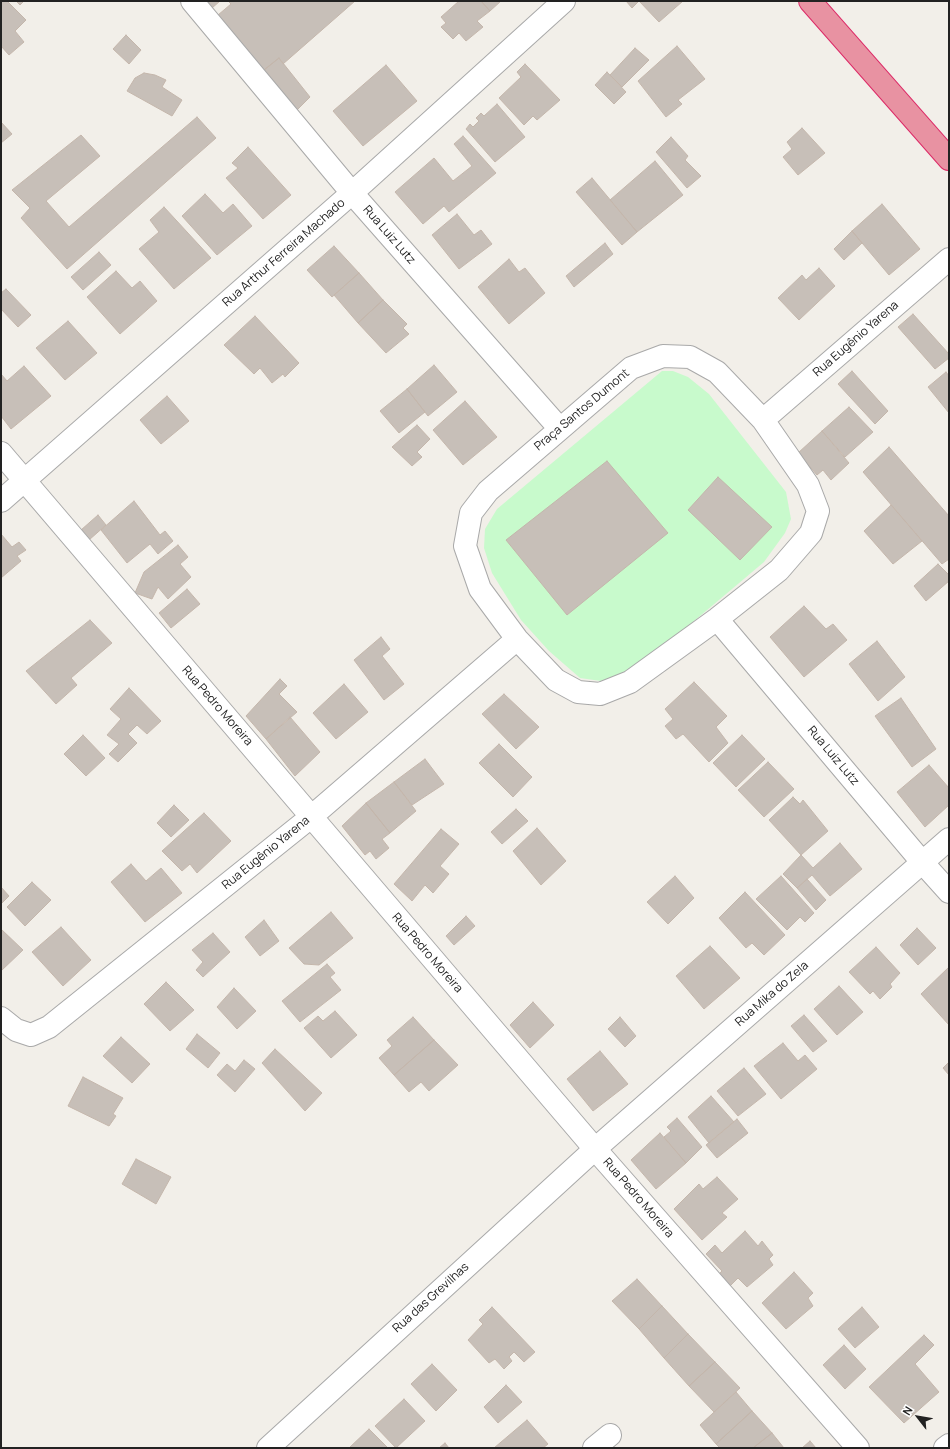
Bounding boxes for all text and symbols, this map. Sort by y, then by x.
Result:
street label: Rua Arthur Ferreira Machado [220,196,348,310]
street label: Rua Luiz Lutz [360,203,418,267]
street label: Rua Eugênio Yarena [810,298,902,380]
street label: Praça Santos Dumont [532,366,632,454]
street label: Rua Pedro Moreira [179,663,255,749]
street label: Rua Luiz Lutz [804,723,862,789]
street label: Rua Eugênio Yarena [219,813,313,893]
street label: Rua Pedro Moreira [389,910,465,996]
street label: Rua Mika do Zela [733,958,811,1030]
street label: Rua Pedro Moreira [600,1155,676,1241]
street label: Rua das Grevilhas [390,1260,472,1336]
north arrow [898,1397,938,1437]
text: N [899,1403,916,1418]

